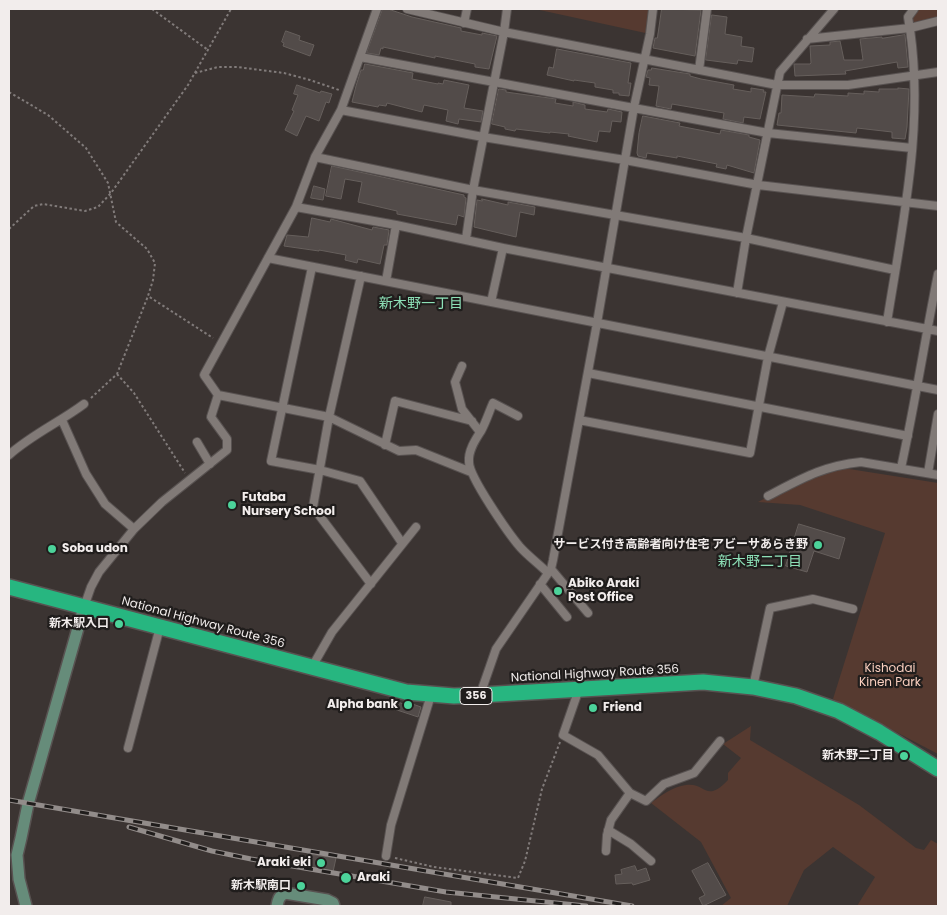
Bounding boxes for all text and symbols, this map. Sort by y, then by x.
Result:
district label: 新木野一丁目 [379,296,463,312]
place label: Futaba Nursery School [242,491,335,519]
marker: Futaba Nursery School [226,499,238,511]
place label: サービス付き高齢者向け住宅 アビーサあらき野 [553,538,808,552]
marker: サービス付き高齢者向け住宅 アビーサあらき野 [812,539,824,551]
place label: Soba udon [62,542,128,556]
marker: Soba udon [46,543,58,555]
district label: 新木野二丁目 [718,554,802,570]
place label: Abiko Araki Post Office [568,577,639,605]
marker: Abiko Araki Post Office [552,585,564,597]
street label: National Highway Route 356 [120,594,286,652]
place label: 新木駅入口 [49,617,109,631]
marker: 新木駅入口 [113,618,125,630]
street label: National Highway Route 356 [511,662,679,686]
park label: Kishodai Kinen Park [859,662,921,690]
road number: 356 [460,688,492,704]
place label: Alpha bank [327,698,398,712]
marker: Alpha bank [402,699,414,711]
place label: Friend [603,701,642,715]
marker: Friend [587,702,599,714]
place label: 新木野二丁目 [822,749,894,763]
marker: 新木野二丁目 [898,750,910,762]
place label: Araki eki [257,856,311,870]
marker: Araki eki [315,857,327,869]
marker: Araki [339,871,353,885]
place label: Araki [357,871,390,885]
place label: 新木駅南口 [231,879,291,893]
marker: 新木駅南口 [295,880,307,892]

